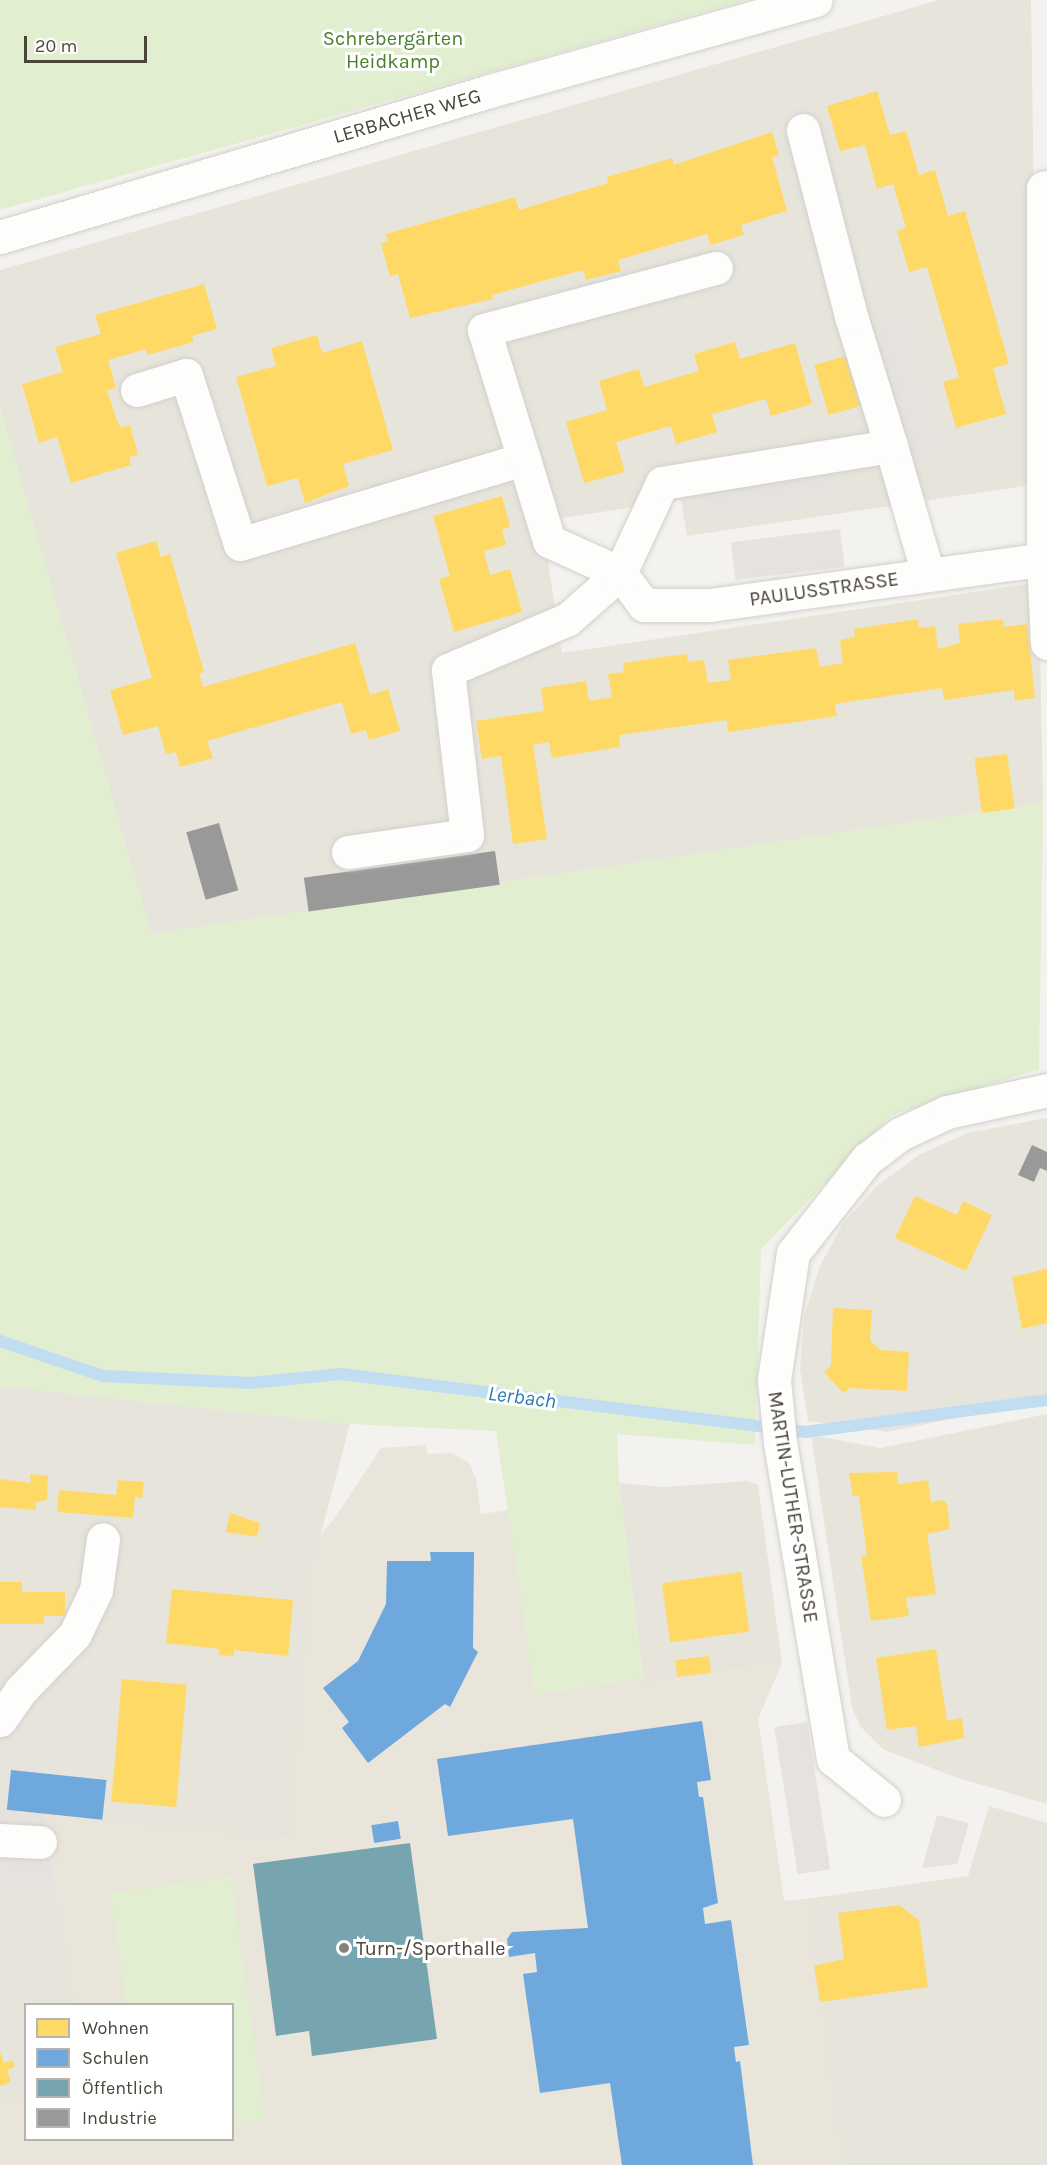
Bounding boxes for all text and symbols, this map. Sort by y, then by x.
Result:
scale bar [27,24,150,62]
park label: Schrebergärten Heidkamp [323,26,463,73]
text: 20 m [35,35,77,57]
street label: LERBACHER WEG [330,83,484,149]
street label: PAULUSSTRASSE [748,567,900,611]
water label: Lerbach [486,1380,558,1414]
street label: MARTIN-LUTHER-STRASSE [763,1389,823,1625]
place label: Turn-/Sporthalle [356,1936,506,1960]
marker: Turn-/Sporthalle [337,1941,351,1955]
legend [24,2003,234,2141]
text: Wohnen [82,2017,149,2039]
text: Schulen [82,2047,149,2069]
text: Öffentlich [82,2077,163,2099]
text: Industrie [82,2107,157,2129]

